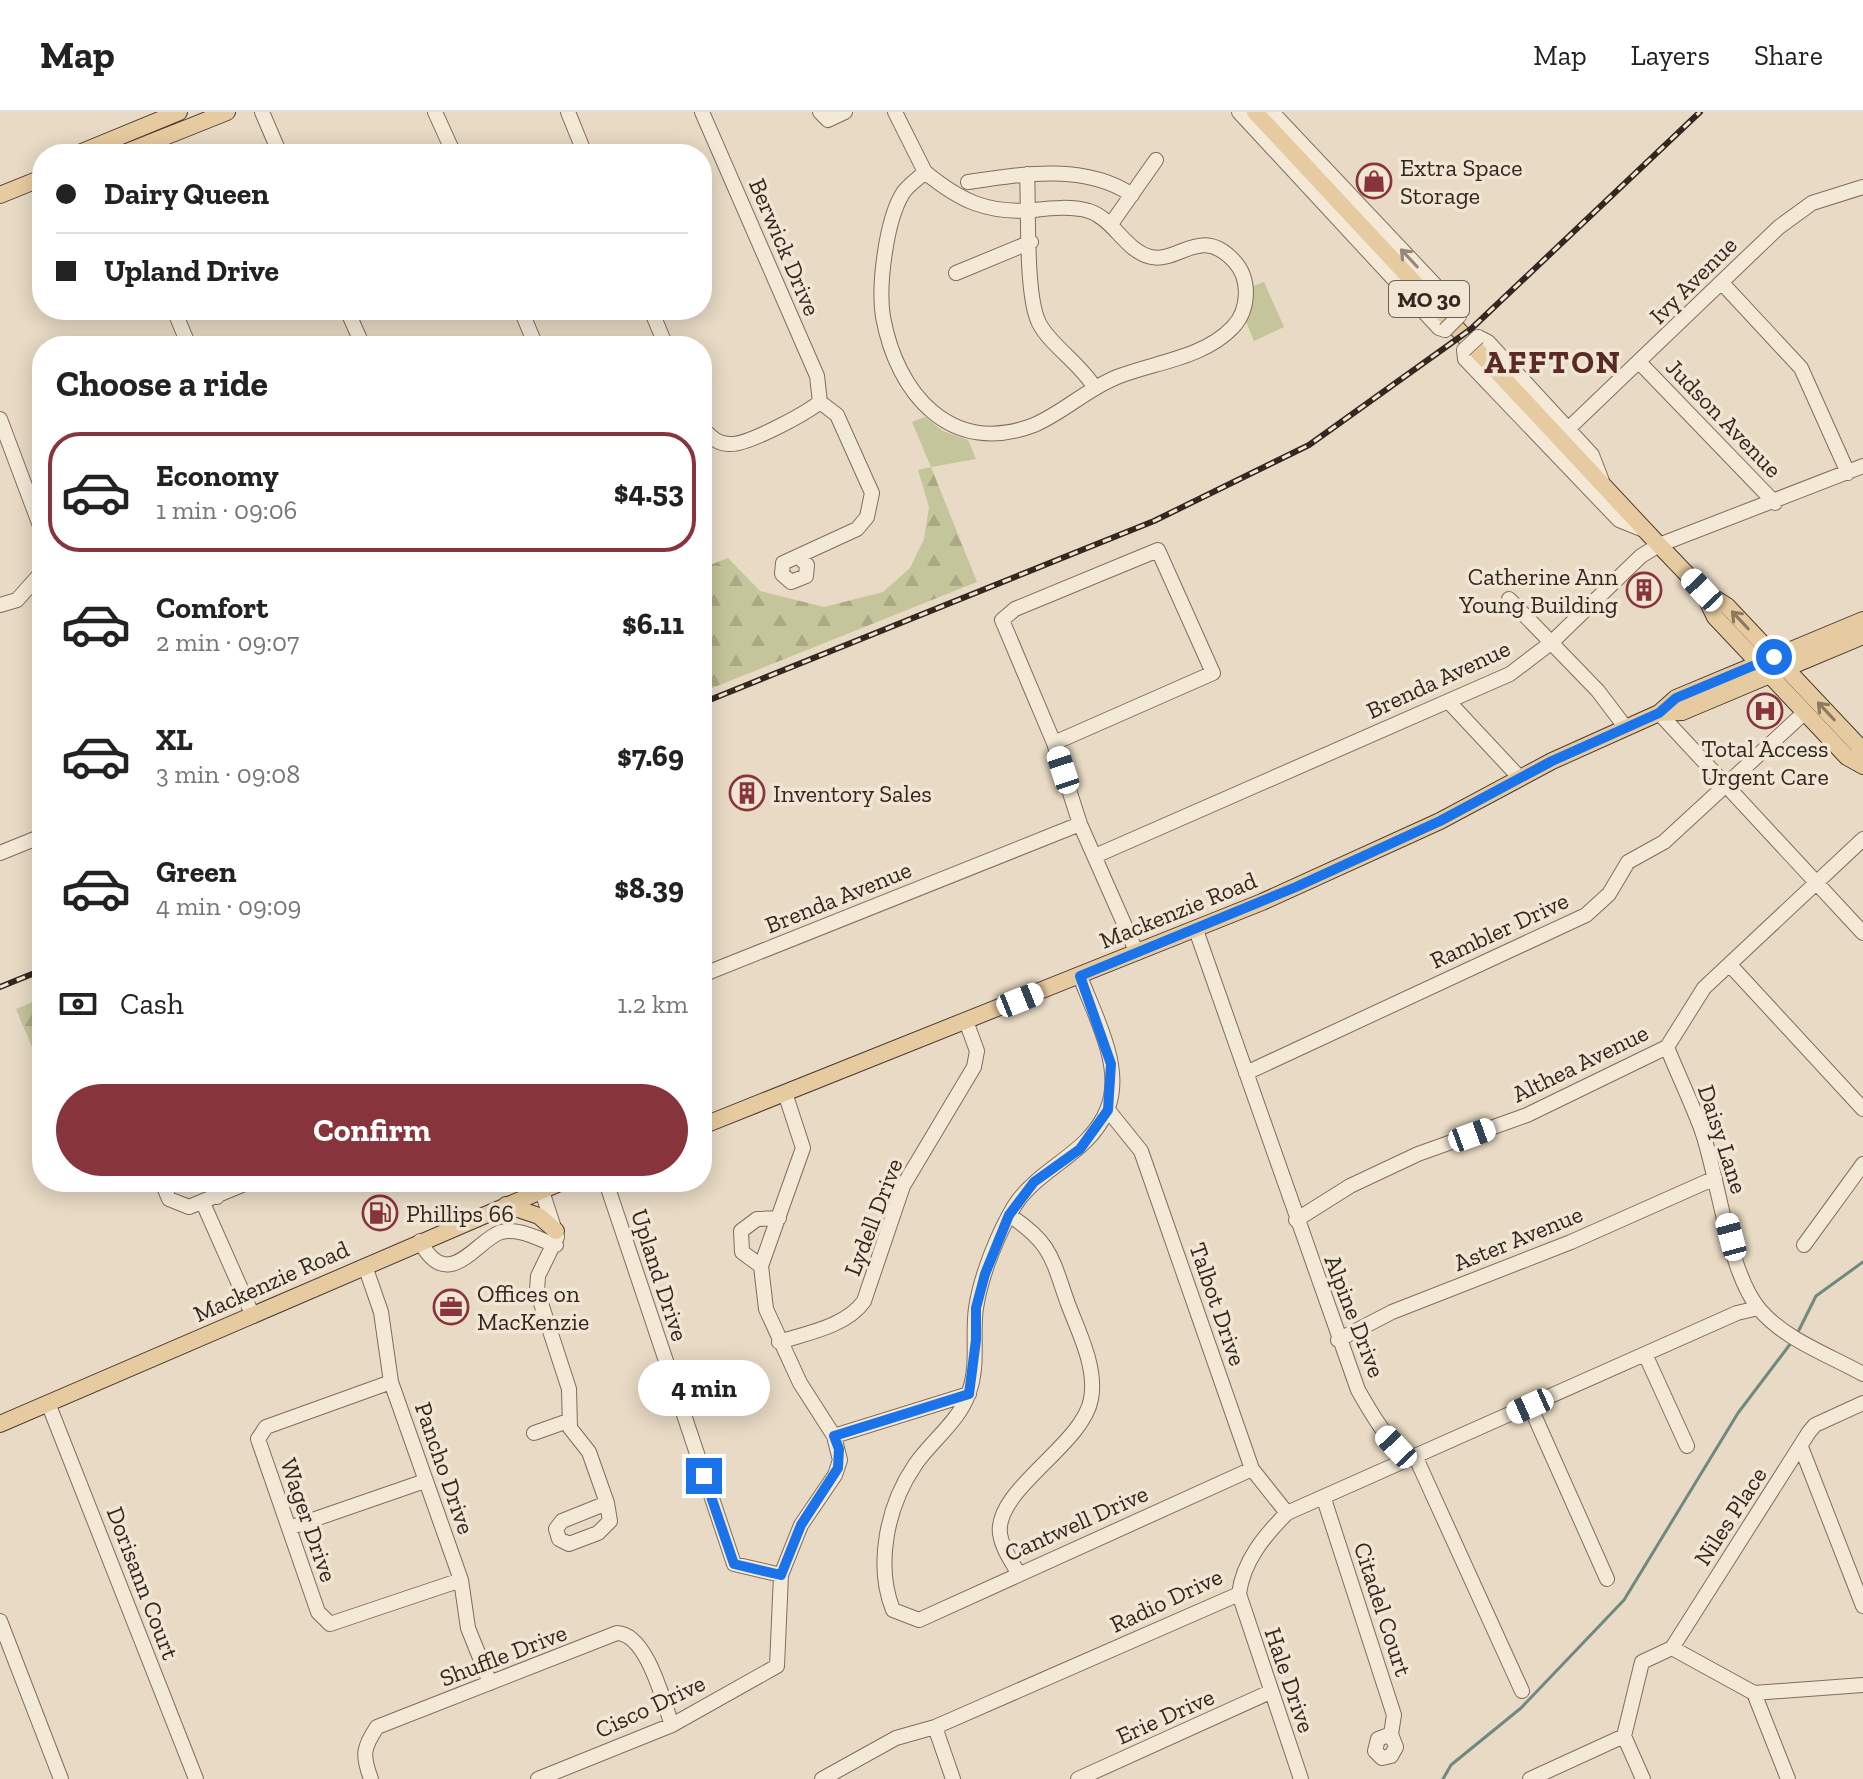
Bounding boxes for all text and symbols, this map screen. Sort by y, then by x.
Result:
text: Map [40,32,115,78]
text: Map [1533,39,1587,72]
text: Layers [1631,39,1710,72]
text: Share [1754,39,1823,72]
place label: Extra Space Storage [1400,153,1522,210]
shop icon: Extra Space Storage [1355,162,1393,200]
street label: Berwick Drive [743,174,827,320]
text: Dairy Queen [104,176,269,212]
street label: Ivy Avenue [1643,230,1743,330]
one-way arrow [1400,248,1419,268]
text: Upland Drive [104,253,279,289]
road number: MO 30 [1389,281,1469,317]
district label: AFFTON [1484,343,1622,381]
street label: Judson Avenue [1660,352,1788,484]
text: Choose a ride [56,362,268,405]
icon: car [60,456,132,528]
text: Economy [156,458,279,494]
text: $4.53 [614,474,684,510]
text: 1 min · 09:06 [156,494,297,526]
place label: Catherine Ann Young Building [1458,562,1618,619]
car [1677,564,1727,616]
building icon: Catherine Ann Young Building [1625,571,1663,609]
icon: car [60,588,132,660]
text: Comfort [156,590,268,626]
text: $6.11 [622,606,684,642]
one-way arrow [1732,611,1750,631]
text: 2 min · 09:07 [156,626,299,658]
street label: Brenda Avenue [1362,633,1514,725]
route start [1756,639,1792,675]
hospital icon: Total Access Urgent Care [1746,692,1784,730]
one-way arrow [1817,702,1836,721]
icon: car [60,720,132,792]
text: XL [156,722,193,758]
place label: Total Access Urgent Care [1701,734,1829,791]
text: $7.69 [617,738,684,774]
car [1044,743,1082,797]
text: 3 min · 09:08 [156,758,300,790]
building icon: Inventory Sales [728,774,766,812]
place label: Inventory Sales [773,779,932,808]
icon: car [60,852,132,924]
text: Green [156,854,236,890]
street label: Brenda Avenue [761,854,915,940]
street label: Mackenzie Road [1095,865,1261,955]
text: $8.39 [614,870,684,906]
street label: Rambler Drive [1425,885,1573,975]
text: 4 min · 09:09 [156,890,301,922]
car [993,980,1047,1020]
icon: cash [56,982,100,1026]
text: Cash [120,986,184,1022]
text: 1.2 km [617,988,688,1020]
street label: Althea Avenue [1507,1018,1653,1108]
street label: Daisy Lane [1692,1081,1754,1197]
button: Confirm [56,1084,688,1176]
car [1445,1116,1499,1154]
street label: Lydell Drive [837,1154,909,1280]
fuel station icon: Phillips 66 [361,1194,399,1232]
place label: Phillips 66 [406,1199,514,1228]
street label: Aster Avenue [1449,1199,1587,1277]
street label: Upland Drive [625,1205,695,1345]
car [1713,1211,1749,1263]
street label: Mackenzie Road [189,1234,353,1328]
street label: Talbot Drive [1183,1239,1253,1369]
street label: Alpine Drive [1318,1251,1392,1381]
place label: Offices on MacKenzie [477,1279,589,1336]
office icon: Offices on MacKenzie [432,1288,470,1326]
callout: 4 min [638,1360,770,1416]
text: 4 min [671,1372,737,1404]
car [1503,1385,1557,1427]
street label: Pancho Drive [409,1398,481,1538]
car [1371,1421,1421,1473]
street label: Wager Drive [274,1454,344,1586]
route end [686,1458,722,1494]
street label: Niles Place [1687,1461,1773,1571]
street label: Cantwell Drive [1000,1478,1152,1568]
street label: Dorisann Court [101,1502,185,1664]
street label: Citadel Court [1348,1538,1418,1680]
street label: Radio Drive [1105,1561,1227,1639]
street label: Shuffle Drive [435,1618,571,1692]
street label: Hale Drive [1259,1624,1321,1736]
street label: Cisco Drive [590,1668,710,1744]
street label: Erie Drive [1112,1682,1218,1750]

